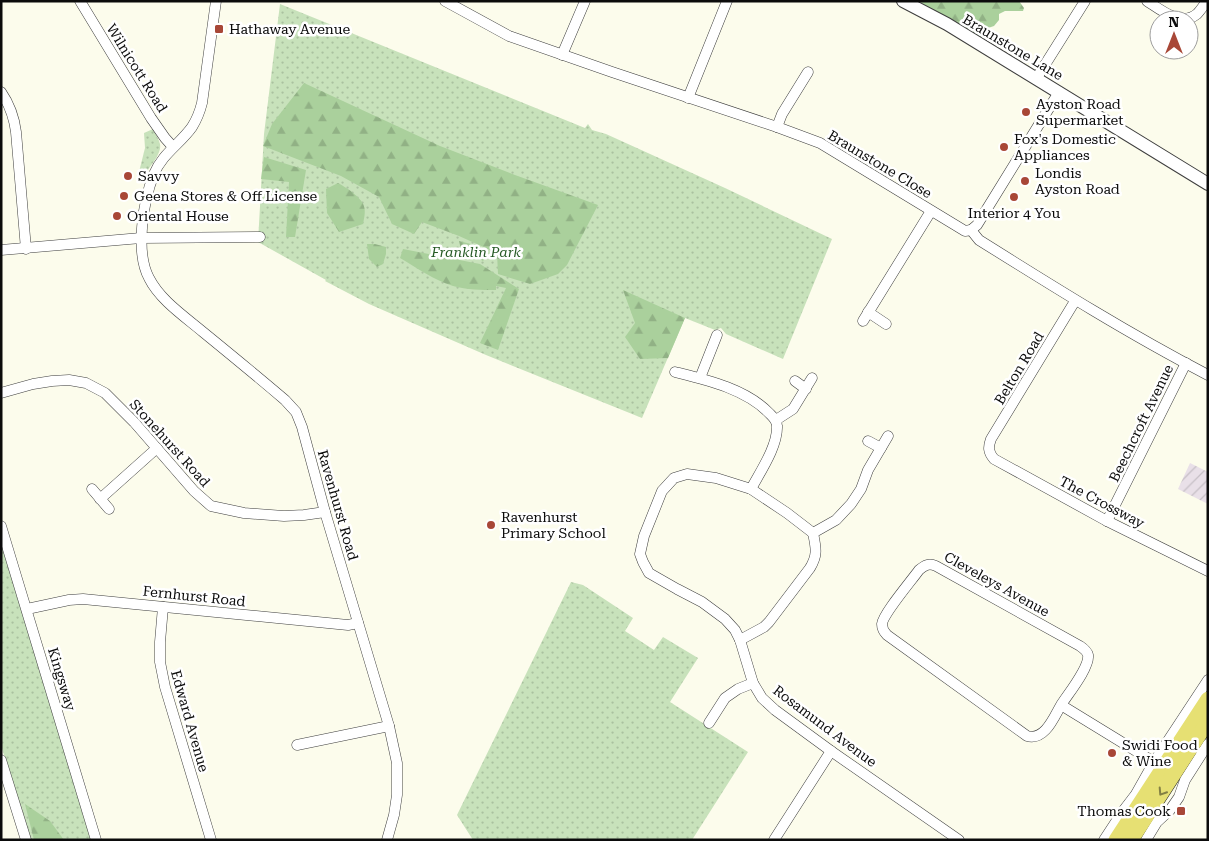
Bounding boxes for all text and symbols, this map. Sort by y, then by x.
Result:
north arrow [1149,10,1199,60]
street label: Braunstone Lane [960,11,1066,83]
text: N [1169,14,1180,30]
street label: Wilnicott Road [103,21,171,115]
place label: Hathaway Avenue [229,21,350,37]
marker: Hathaway Avenue [213,23,225,35]
place label: Ayston Road Supermarket [1036,96,1124,128]
marker: Ayston Road Supermarket [1020,106,1032,118]
street label: Braunstone Close [825,127,935,201]
place label: Fox's Domestic Appliances [1014,131,1116,163]
marker: Fox's Domestic Appliances [998,141,1010,153]
place label: Londis Ayston Road [1035,165,1120,197]
place label: Savvy [138,168,180,184]
marker: Savvy [122,170,134,182]
marker: Londis Ayston Road [1019,175,1031,187]
place label: Geena Stores & Off License [134,188,318,204]
marker: Geena Stores & Off License [118,190,130,202]
marker: Interior 4 You [1008,191,1020,203]
place label: Interior 4 You [968,205,1060,221]
place label: Oriental House [127,208,229,224]
marker: Oriental House [111,210,123,222]
park label: Franklin Park [430,244,521,260]
street label: Belton Road [991,329,1047,407]
street label: Beechcroft Avenue [1106,361,1176,484]
street label: Stonehurst Road [127,396,213,490]
street label: Ravenhurst Road [315,448,361,562]
street label: The Crossway [1057,473,1148,531]
place label: Ravenhurst Primary School [501,509,606,541]
marker: Ravenhurst Primary School [485,519,497,531]
street label: Cleveleys Avenue [942,548,1053,620]
street label: Fernhurst Road [142,583,246,609]
street label: Kingsway [45,646,79,713]
street label: Edward Avenue [168,668,212,774]
street label: Rosamund Avenue [770,682,880,770]
place label: Swidi Food & Wine [1122,737,1198,769]
marker: Swidi Food & Wine [1106,747,1118,759]
one-way arrow [1159,786,1168,795]
place label: Thomas Cook [1077,803,1171,819]
marker: Thomas Cook [1175,805,1187,817]

